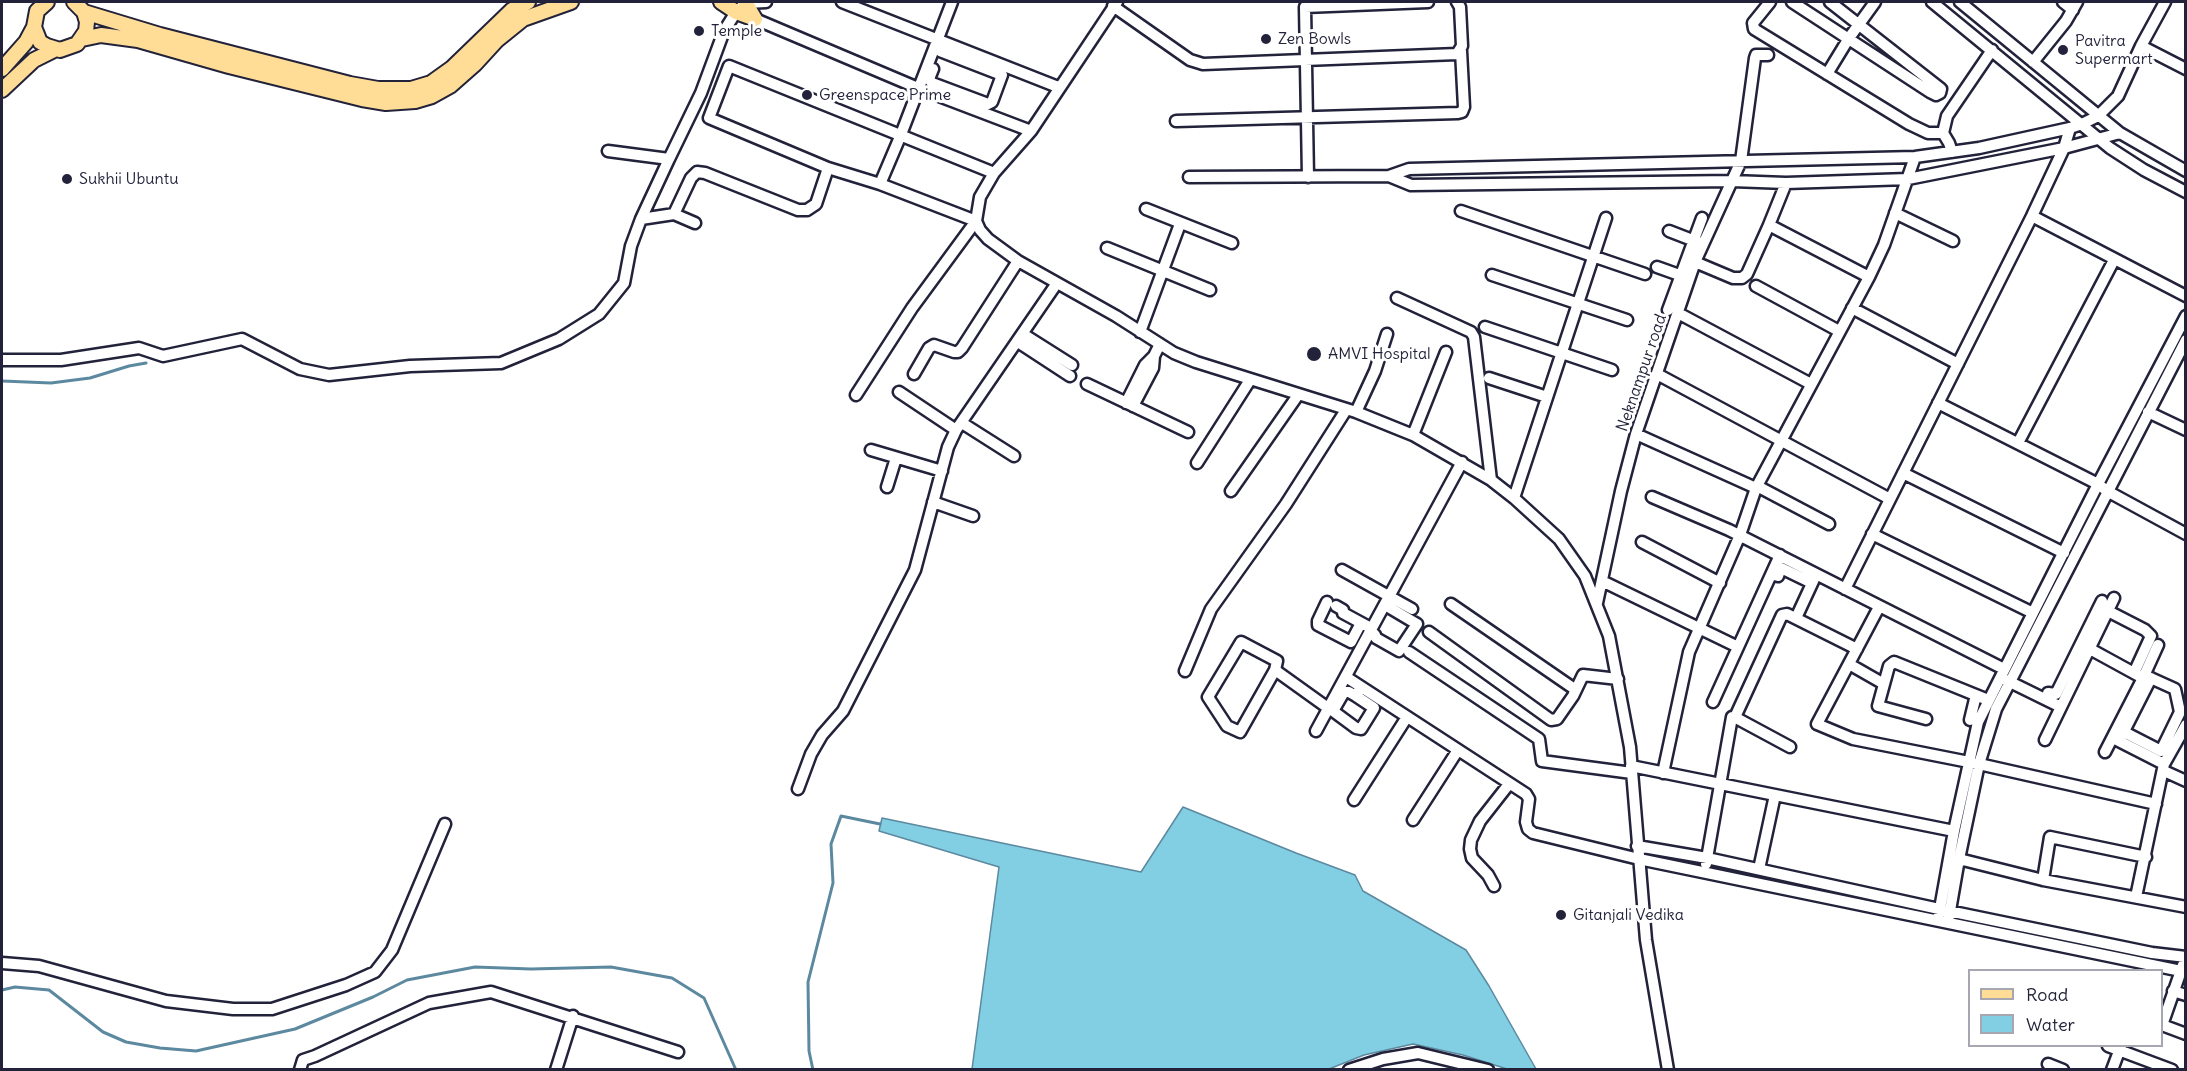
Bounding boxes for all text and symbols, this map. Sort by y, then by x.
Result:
place label: Temple [711,21,762,41]
marker: Temple [692,24,706,38]
place label: Zen Bowls [1278,29,1351,49]
place label: Pavitra Supermart [2075,31,2153,69]
marker: Zen Bowls [1259,32,1273,46]
marker: Pavitra Supermart [2056,43,2070,57]
place label: Greenspace Prime [819,85,951,105]
marker: Greenspace Prime [800,88,814,102]
place label: Sukhii Ubuntu [79,169,178,189]
marker: Sukhii Ubuntu [60,172,74,186]
street label: Neknampur road [1613,312,1671,434]
place label: AMVI Hospital [1328,344,1431,364]
marker: AMVI Hospital [1305,345,1323,363]
place label: Gitanjali Vedika [1573,905,1684,925]
marker: Gitanjali Vedika [1554,908,1568,922]
legend [1968,969,2163,1047]
text: Road [2026,983,2068,1006]
text: Water [2026,1013,2075,1036]

